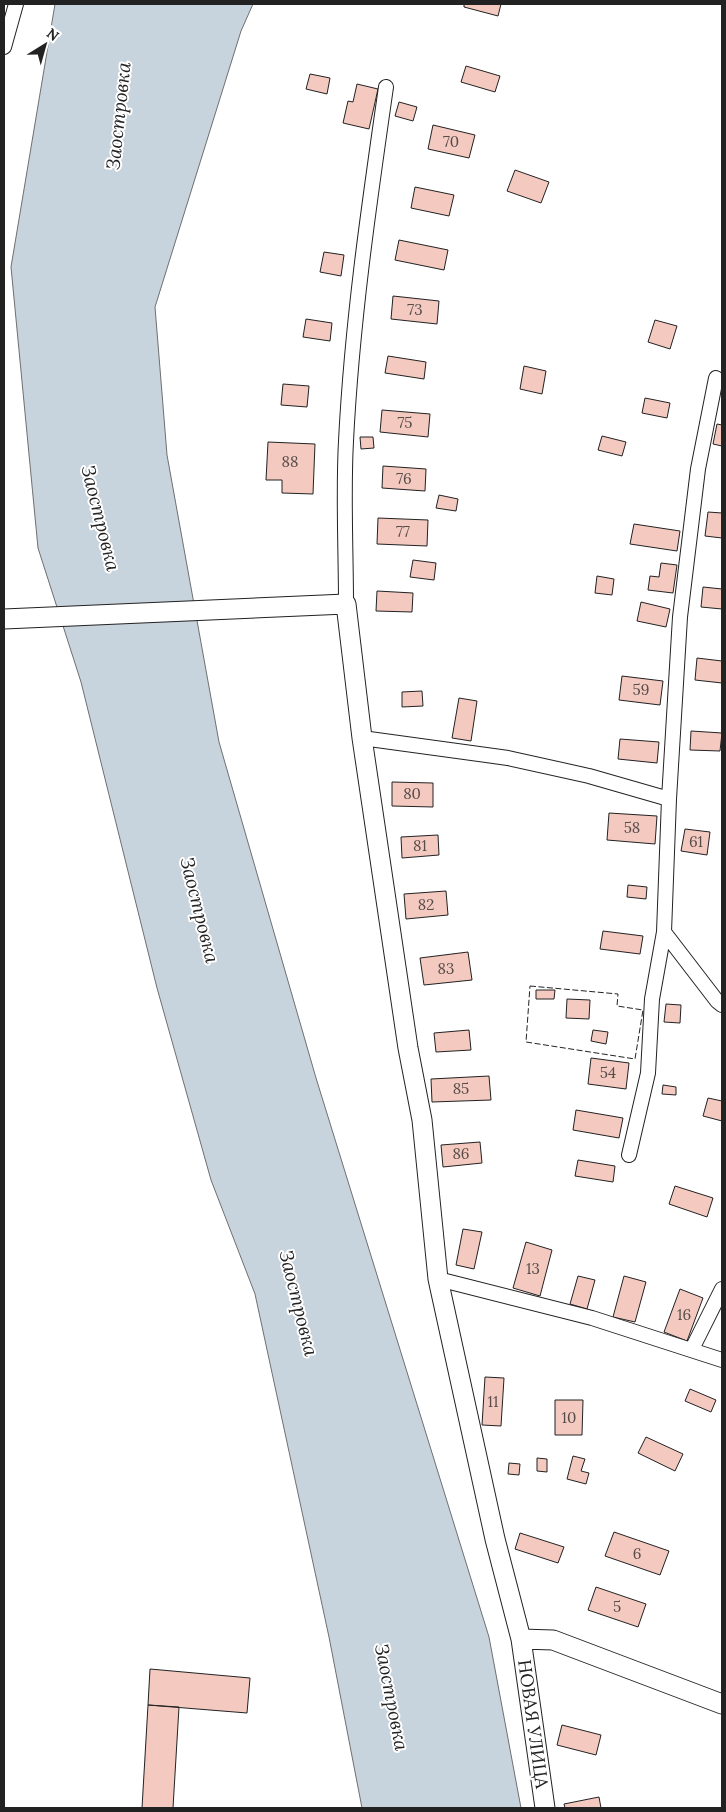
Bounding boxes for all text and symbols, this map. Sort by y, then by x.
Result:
north arrow [20,20,70,70]
text: N [43,24,63,45]
water label: Заостровка [100,60,136,171]
house number: 70 [443,132,459,151]
house number: 73 [407,300,423,319]
house number: 75 [397,413,413,432]
house number: 88 [282,452,298,471]
water label: Заостровка [76,463,126,574]
house number: 76 [396,469,412,488]
house number: 77 [396,522,410,541]
house number: 59 [633,680,649,699]
house number: 80 [403,784,421,803]
house number: 58 [624,818,640,837]
house number: 61 [689,832,703,851]
house number: 81 [413,836,427,855]
water label: Заостровка [175,855,225,966]
house number: 82 [418,895,434,914]
house number: 83 [438,959,454,978]
house number: 54 [600,1063,616,1082]
house number: 85 [453,1079,469,1098]
house number: 86 [452,1144,470,1163]
water label: Заостровка [274,1248,324,1359]
house number: 13 [526,1259,540,1278]
house number: 16 [677,1305,691,1324]
house number: 11 [488,1392,498,1411]
house number: 10 [562,1408,576,1427]
house number: 6 [633,1544,641,1563]
house number: 5 [613,1597,621,1616]
water label: Заостровка [370,1642,414,1753]
street label: НОВАЯ УЛИЦА [513,1658,554,1791]

